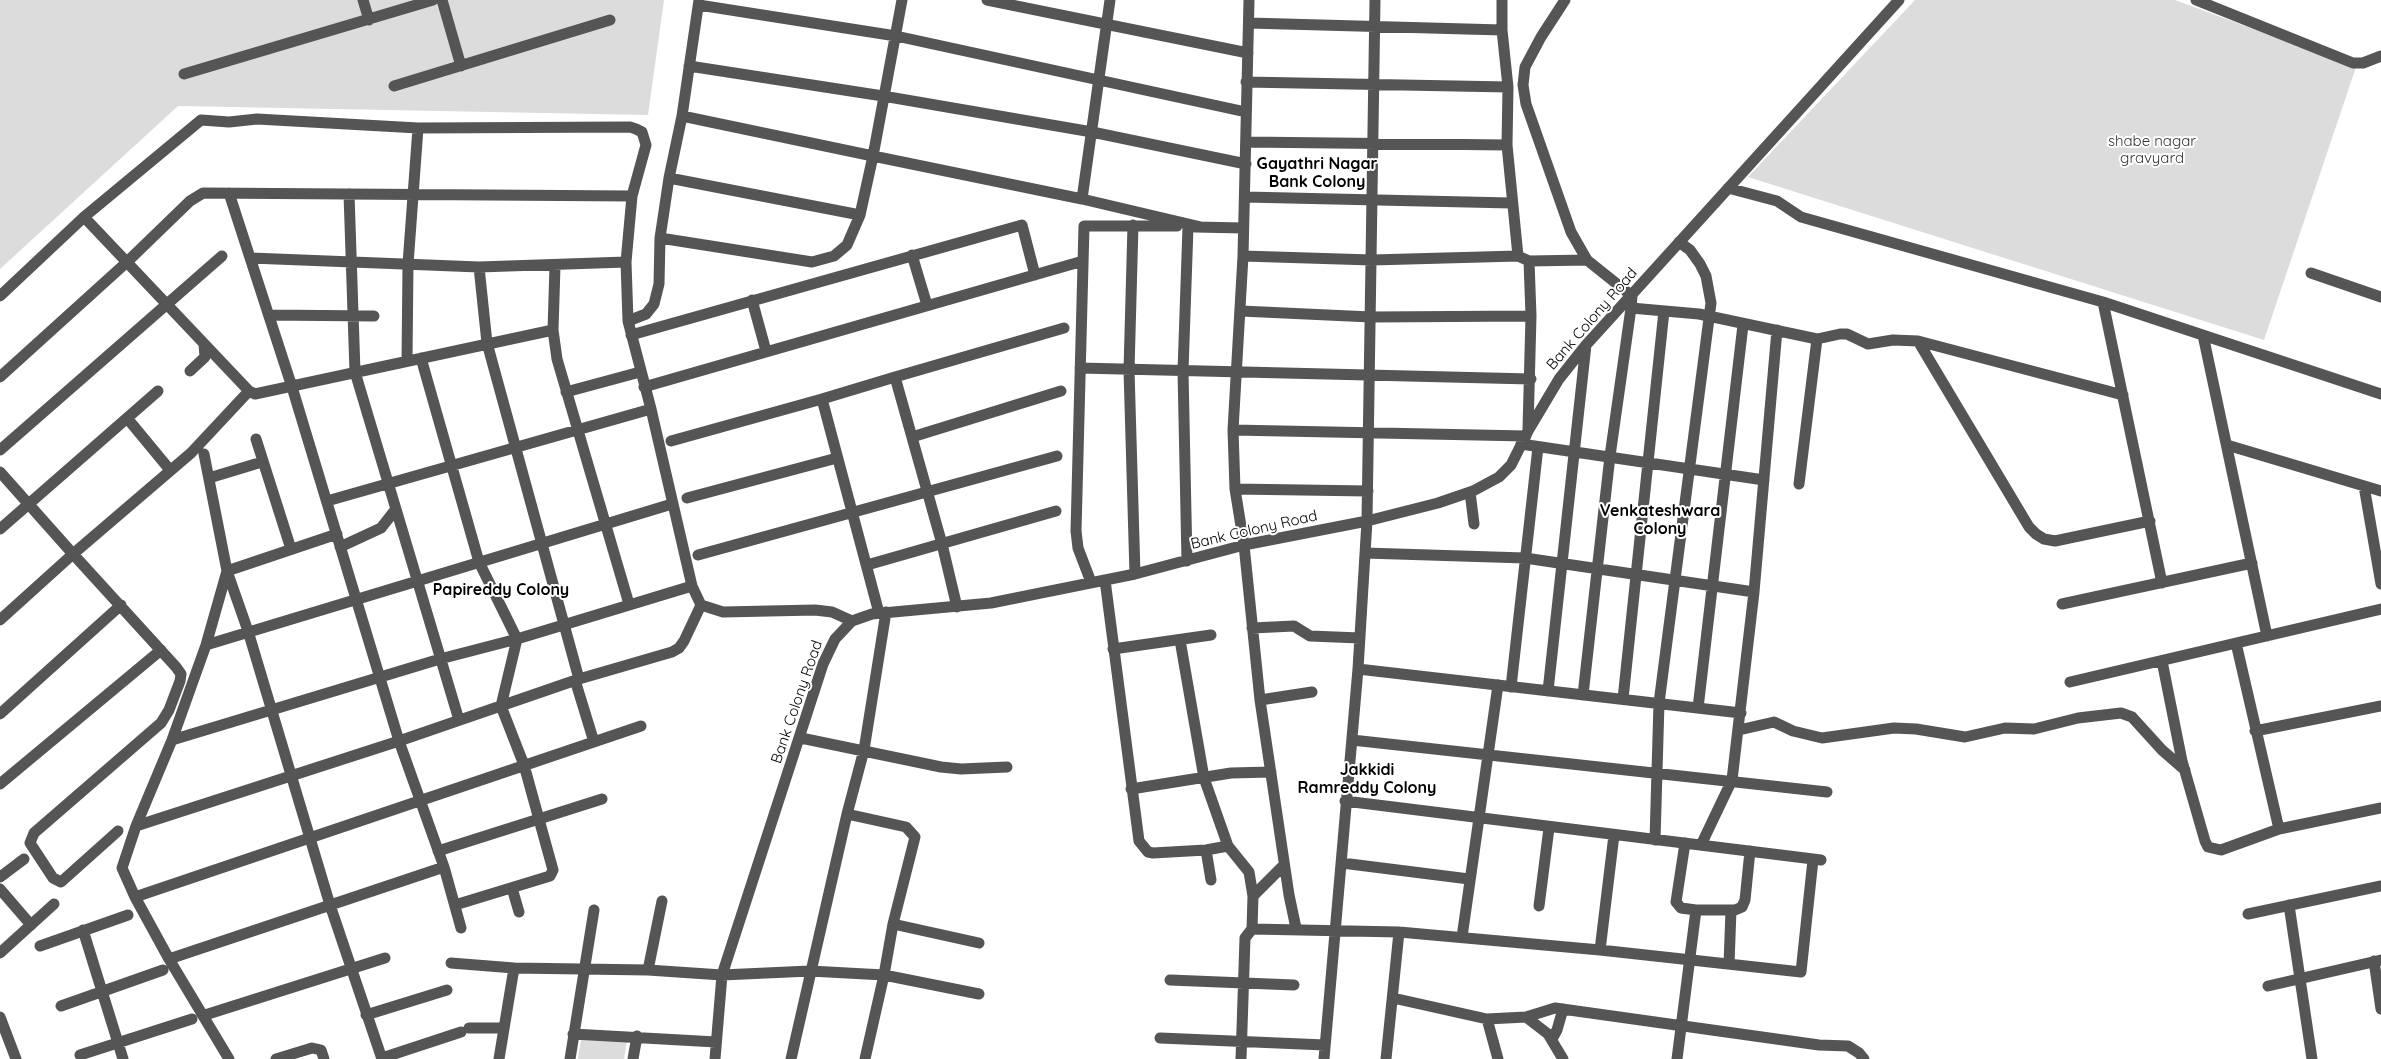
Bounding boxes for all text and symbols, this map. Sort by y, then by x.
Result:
park label: shabe nagar gravyard [2108,132,2196,167]
district label: Gayathri Nagar Bank Colony [1257,154,1377,192]
street label: Bank Colony Road [1543,264,1641,374]
district label: Venkateshwara Colony [1600,501,1720,539]
street label: Bank Colony Road [1189,507,1319,553]
district label: Papireddy Colony [433,580,569,600]
street label: Bank Colony Road [767,638,827,766]
district label: Jakkidi Ramreddy Colony [1298,760,1436,798]

